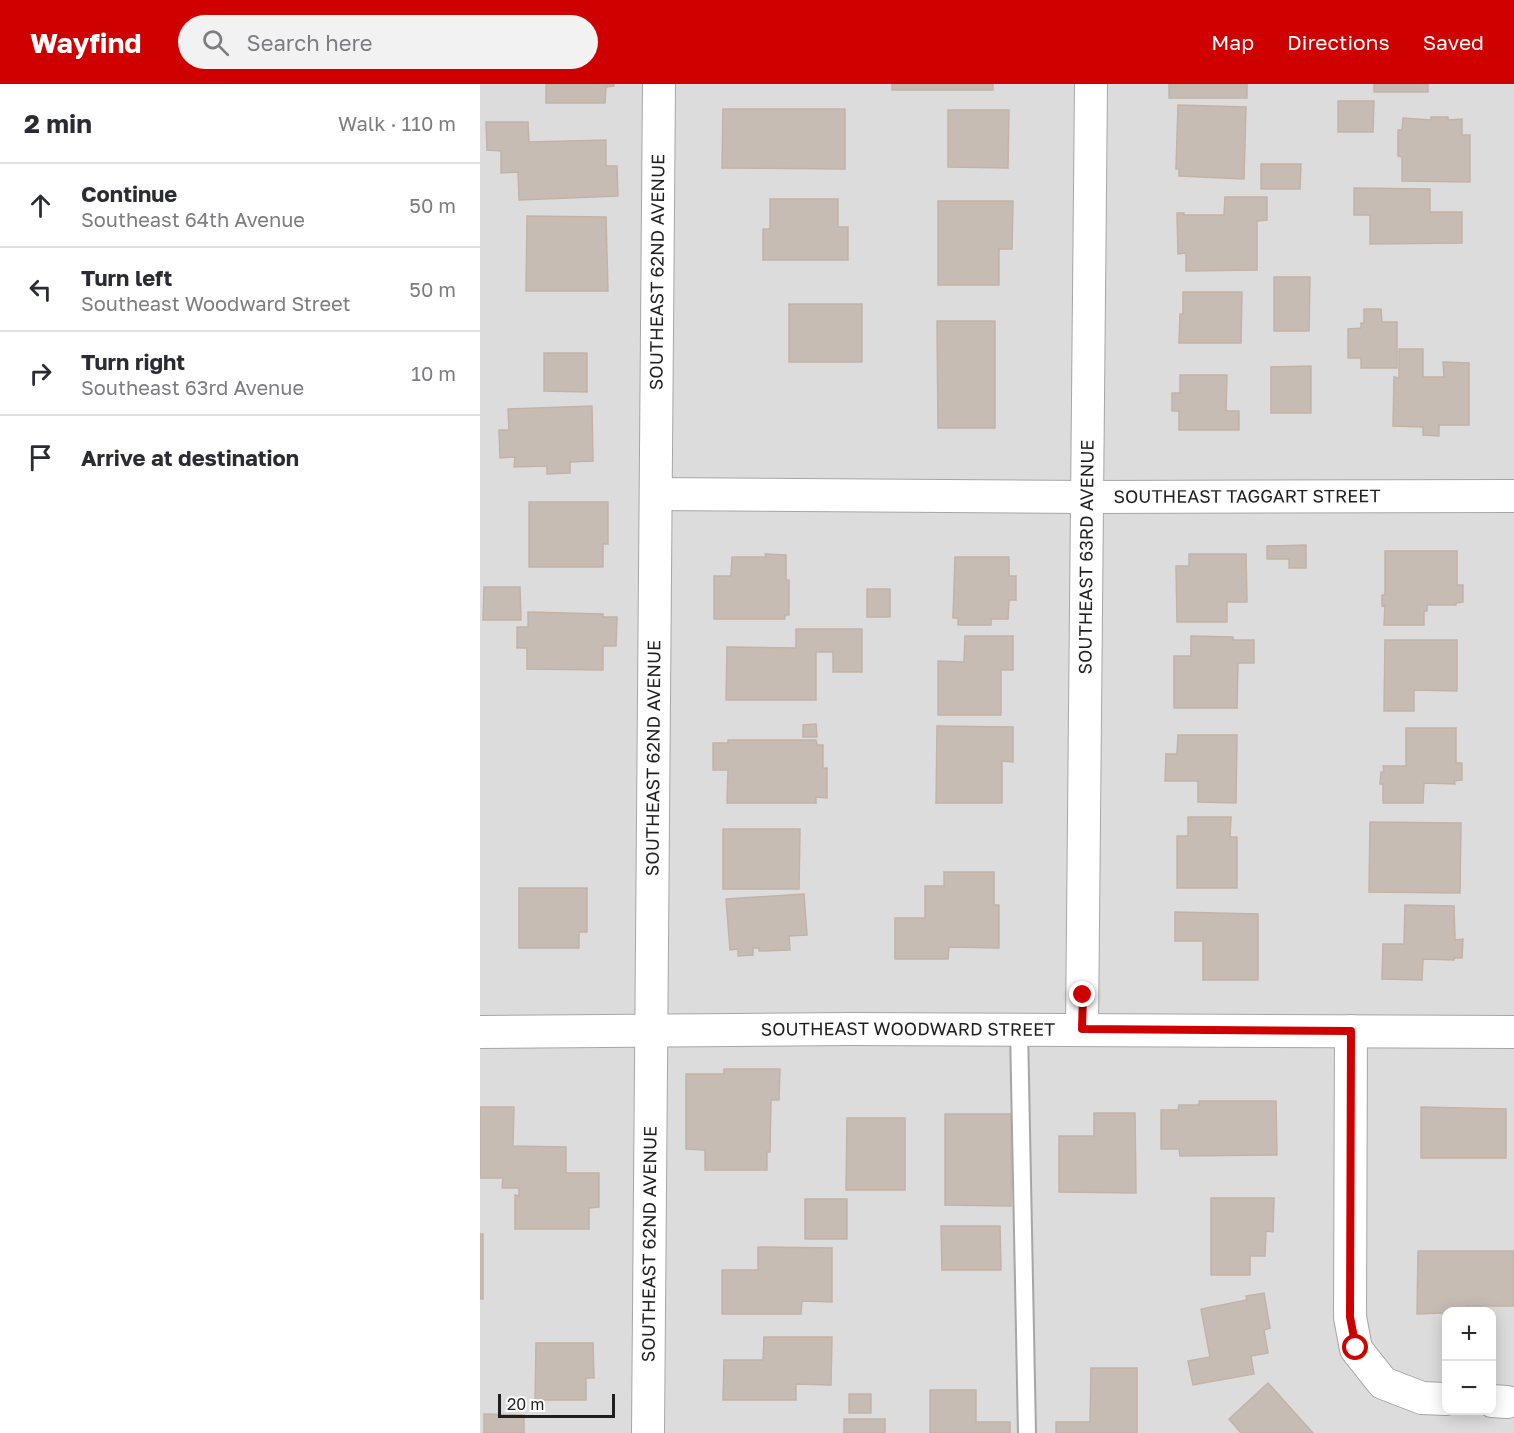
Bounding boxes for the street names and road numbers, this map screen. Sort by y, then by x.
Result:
street label: SOUTHEAST 62ND AVENUE [645,154,668,390]
street label: SOUTHEAST 63RD AVENUE [1073,439,1098,675]
street label: SOUTHEAST TAGGART STREET [1113,484,1381,507]
street label: SOUTHEAST 62ND AVENUE [641,640,664,876]
street label: SOUTHEAST WOODWARD STREET [761,1017,1055,1040]
street label: SOUTHEAST 62ND AVENUE [637,1126,661,1362]

